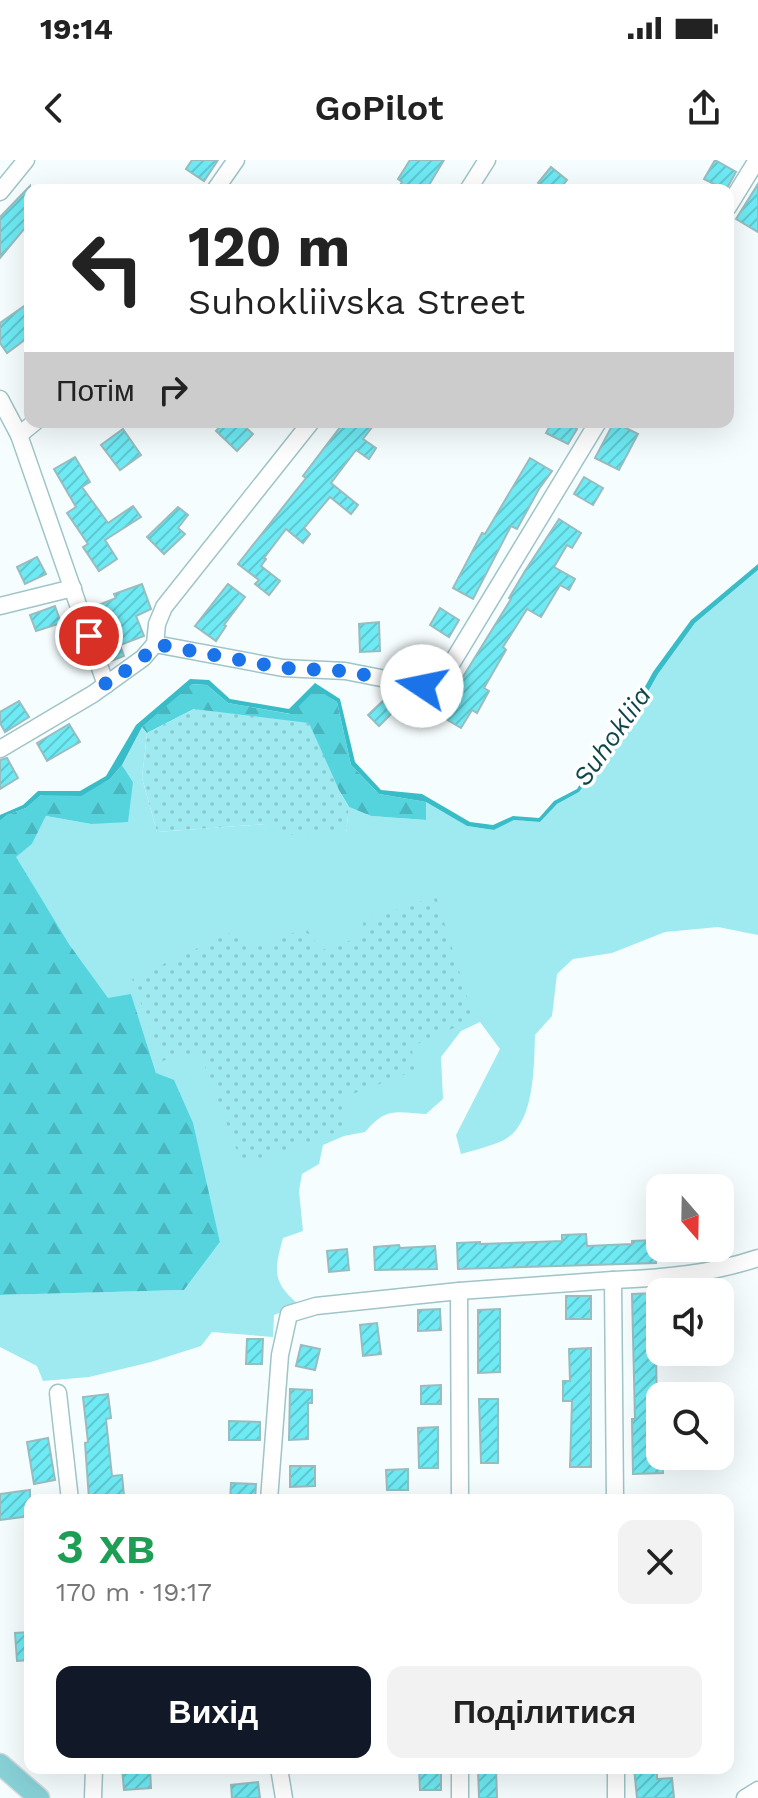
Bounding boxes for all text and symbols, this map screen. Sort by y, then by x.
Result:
text: 19:14 [40,11,113,46]
icon: back [32,86,76,130]
icon: share [682,86,726,130]
text: GoPilot [314,87,444,129]
text: 120 m [188,214,350,280]
icon: left [56,216,160,320]
text: Suhokliivska Street [188,281,525,323]
icon: right [151,368,195,412]
text: Потім [56,373,135,408]
pin [55,602,123,670]
icon: arrive [67,614,111,658]
position arrow [380,644,464,728]
water label: Suhokliia [567,681,657,791]
north arrow [646,1174,734,1262]
map controls [646,1174,734,1470]
button: sound [646,1278,734,1366]
button: search [646,1382,734,1470]
text: 3 хв [56,1518,155,1575]
button: close [618,1520,702,1604]
text: 170 m · 19:17 [56,1577,212,1607]
button: Вихід [56,1666,371,1758]
button: Поділитися [387,1666,702,1758]

